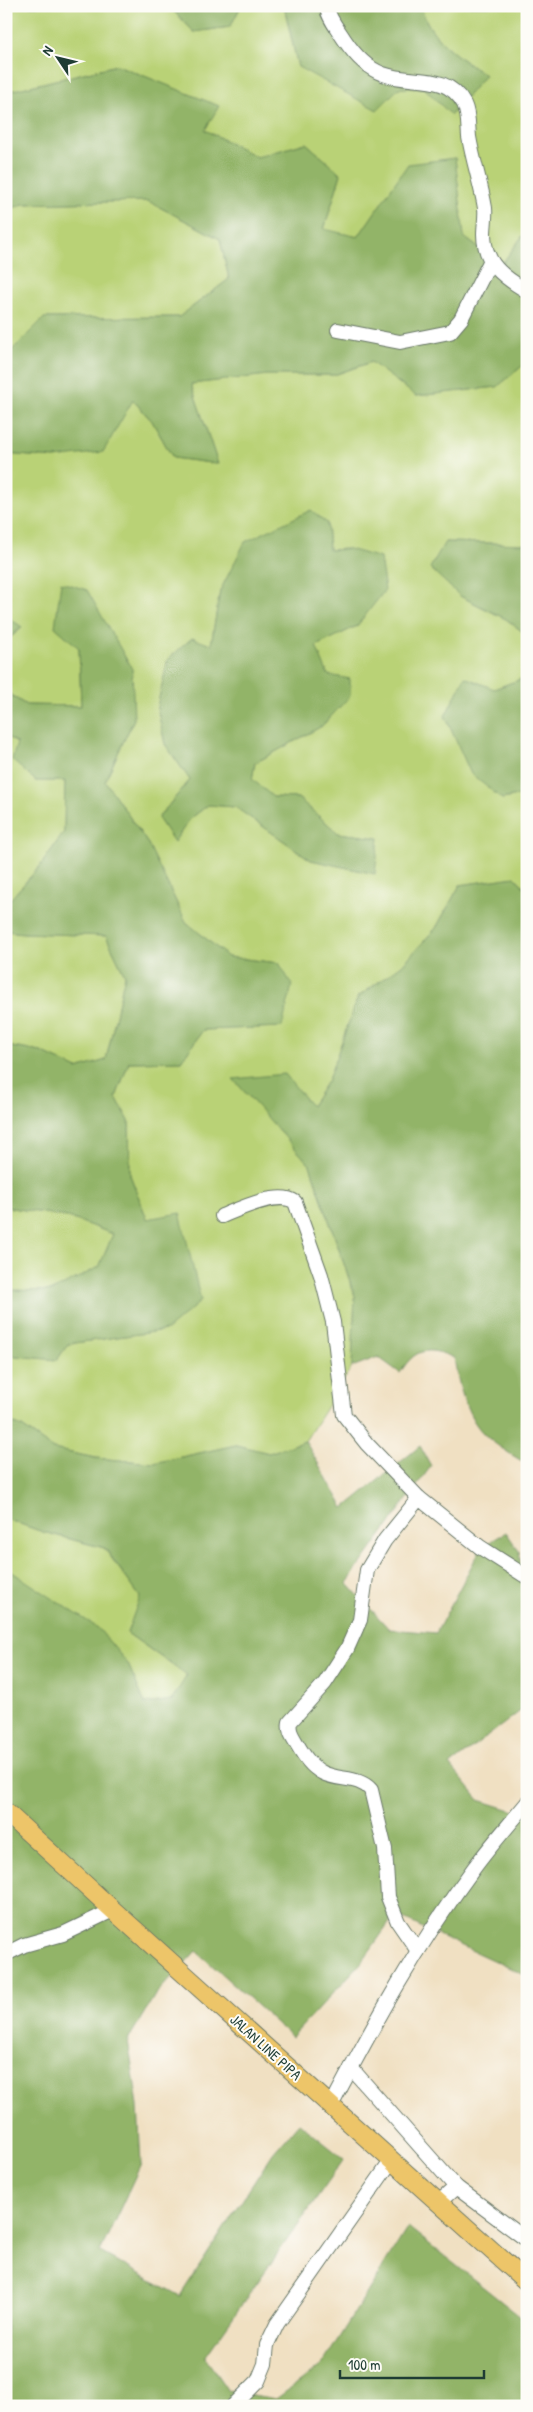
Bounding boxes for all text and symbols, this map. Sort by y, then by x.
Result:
north arrow [32,32,82,82]
text: N [37,41,57,59]
street label: JALAN LINE PIPA [226,2009,307,2085]
scale bar [340,2347,484,2379]
text: 100 m [348,2354,381,2375]

